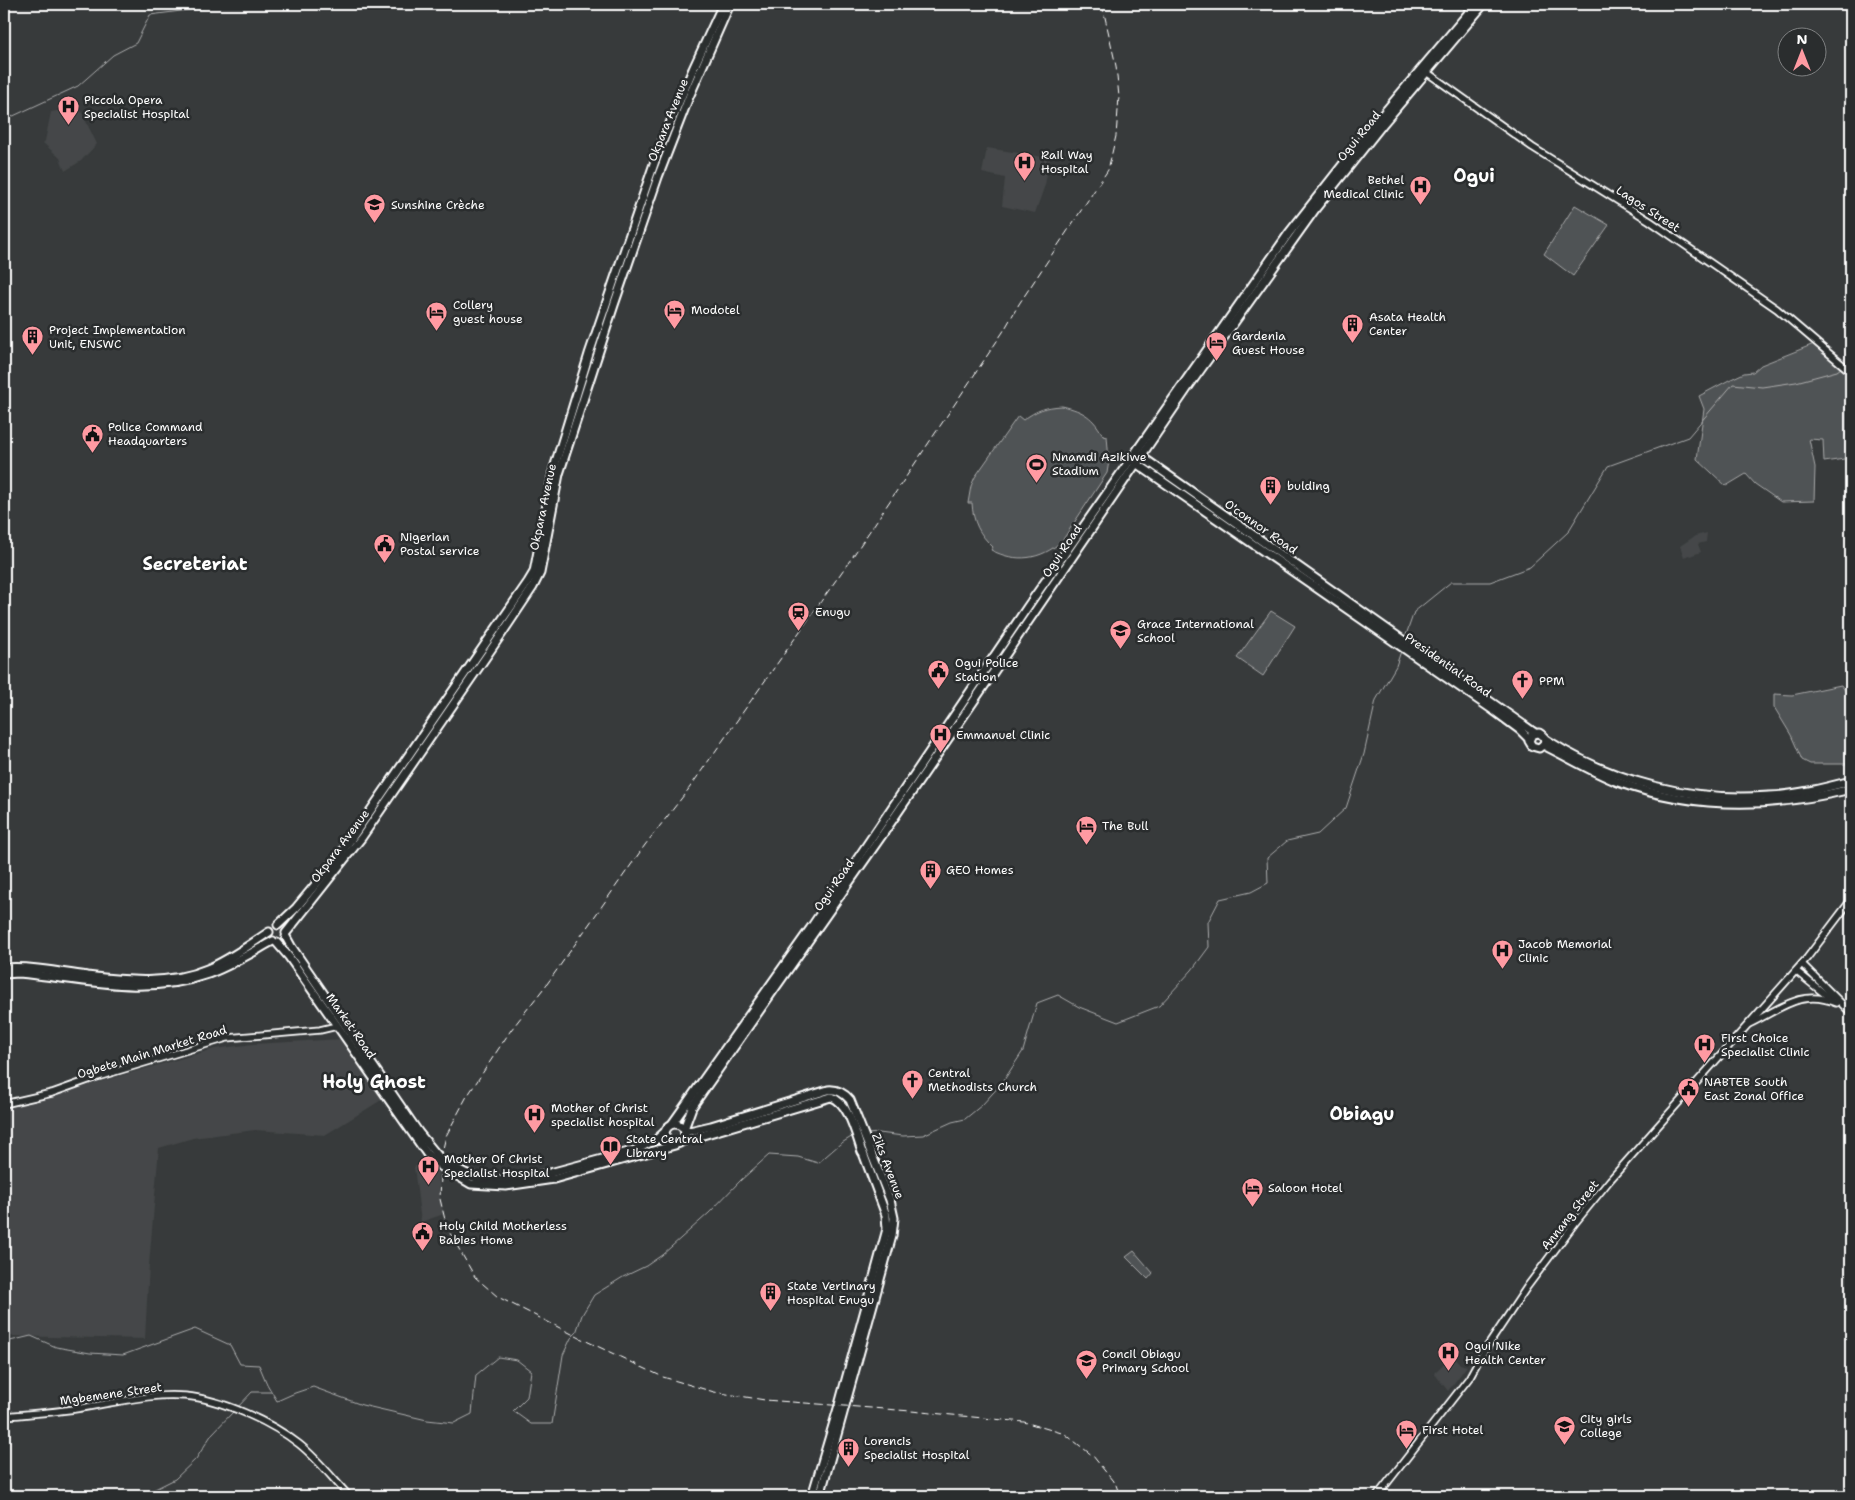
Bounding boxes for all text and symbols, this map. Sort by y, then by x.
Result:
north arrow [1778,28,1828,78]
text: N [1796,30,1808,48]
street label: Okpara Avenue [644,76,692,164]
place label: Piccola Opera Specialist Hospital [84,92,190,122]
hospital icon: Piccola Opera Specialist Hospital [56,95,80,126]
street label: Ogui Road [1334,107,1384,165]
place label: Rail Way Hospital [1041,147,1093,177]
hospital icon: Rail Way Hospital [1013,150,1037,181]
district label: Ogui [1453,164,1495,188]
place label: Bethel Medical Clinic [1324,172,1404,202]
hospital icon: Bethel Medical Clinic [1408,175,1432,206]
street label: Lagos Street [1613,182,1683,236]
school or university icon: Sunshine Crèche [363,193,387,224]
place label: Sunshine Crèche [391,197,485,213]
place label: Collery guest house [453,297,523,327]
hotel icon: Modotel [663,298,687,329]
hotel icon: Collery guest house [425,300,449,331]
place label: Modotel [691,302,740,318]
place label: Asata Health Center [1369,309,1446,339]
building icon: Asata Health Center [1341,312,1365,343]
place label: Project Implementation Unit, ENSWC [49,322,186,352]
building icon: Project Implementation Unit, ENSWC [21,325,45,356]
place label: Gardenia Guest House [1232,328,1305,358]
hotel icon: Gardenia Guest House [1204,331,1228,362]
place label: Police Command Headquarters [108,419,203,449]
public building icon: Police Command Headquarters [80,422,104,453]
place label: Nnamdi Azikiwe Stadium [1052,449,1147,479]
sports icon: Nnamdi Azikiwe Stadium [1024,452,1048,483]
street label: Okpara Avenue [526,462,560,552]
building icon: bulding [1259,474,1283,505]
place label: bulding [1287,478,1330,494]
street label: O'connor Road [1221,496,1301,558]
street label: Ogui Road [1038,521,1086,581]
place label: Nigerian Postal service [400,529,480,559]
public building icon: Nigerian Postal service [372,532,396,563]
district label: Secreteriat [143,552,248,576]
station icon: Enugu [787,600,811,631]
place label: Enugu [815,604,851,620]
place label: Grace International School [1137,616,1254,646]
school or university icon: Grace International School [1109,619,1133,650]
street label: Presidential Road [1402,629,1495,701]
place label: Ogui Police Station [955,655,1019,685]
public building icon: Ogui Police Station [927,658,951,689]
church icon: PPM [1511,669,1535,700]
place label: PPM [1539,673,1565,689]
hospital icon: Emmanuel Clinic [928,723,952,754]
place label: Emmanuel Clinic [956,727,1050,743]
street label: Okpara Avenue [307,806,373,886]
hotel icon: The Bull [1074,814,1098,845]
place label: The Bull [1102,818,1149,834]
street label: Ogui Road [810,855,858,914]
building icon: GEO Homes [918,858,942,889]
place label: GEO Homes [946,862,1014,878]
place label: Jacob Memorial Clinic [1518,936,1612,966]
hospital icon: Jacob Memorial Clinic [1490,939,1514,970]
street label: Market Road [322,990,380,1062]
street label: Ogbete Main Market Road [75,1021,229,1082]
place label: First Choice Specialist Clinic [1721,1030,1810,1060]
hospital icon: First Choice Specialist Clinic [1693,1033,1717,1064]
place label: Central Methodists Church [928,1065,1037,1095]
church icon: Central Methodists Church [900,1068,924,1099]
district label: Holy Ghost [322,1070,426,1094]
place label: NABTEB South East Zonal Office [1704,1074,1804,1104]
public building icon: NABTEB South East Zonal Office [1676,1077,1700,1108]
place label: Mother of Christ specialist hospital [551,1100,655,1130]
district label: Obiagu [1329,1102,1395,1126]
hospital icon: Mother of Christ specialist hospital [523,1103,547,1134]
place label: State Central Library [626,1131,703,1161]
street label: Ziks Avenue [868,1131,908,1202]
library icon: State Central Library [598,1134,622,1165]
place label: Mother Of Christ Specialist Hospital [444,1151,550,1181]
hospital icon: Mother Of Christ Specialist Hospital [416,1154,440,1185]
hotel icon: Saloon Hotel [1240,1176,1264,1207]
street label: Annang Street [1538,1177,1602,1253]
place label: Saloon Hotel [1268,1180,1343,1196]
place label: Holy Child Motherless Babies Home [439,1218,567,1248]
public building icon: Holy Child Motherless Babies Home [411,1221,435,1252]
place label: State Vertinary Hospital Enugu [787,1278,876,1308]
building icon: State Vertinary Hospital Enugu [759,1281,783,1312]
place label: Ogui Nike Health Center [1465,1338,1546,1368]
hospital icon: Ogui Nike Health Center [1437,1341,1461,1372]
place label: Concil Obiagu Primary School [1102,1346,1189,1376]
school or university icon: Concil Obiagu Primary School [1074,1349,1098,1380]
street label: Mgbemene Street [59,1379,163,1409]
place label: City girls College [1580,1411,1632,1441]
school or university icon: City girls College [1552,1414,1576,1445]
hotel icon: First Hotel [1394,1418,1418,1449]
place label: First Hotel [1422,1422,1483,1438]
place label: Lorencis Specialist Hospital [864,1433,970,1463]
building icon: Lorencis Specialist Hospital [836,1436,860,1467]

